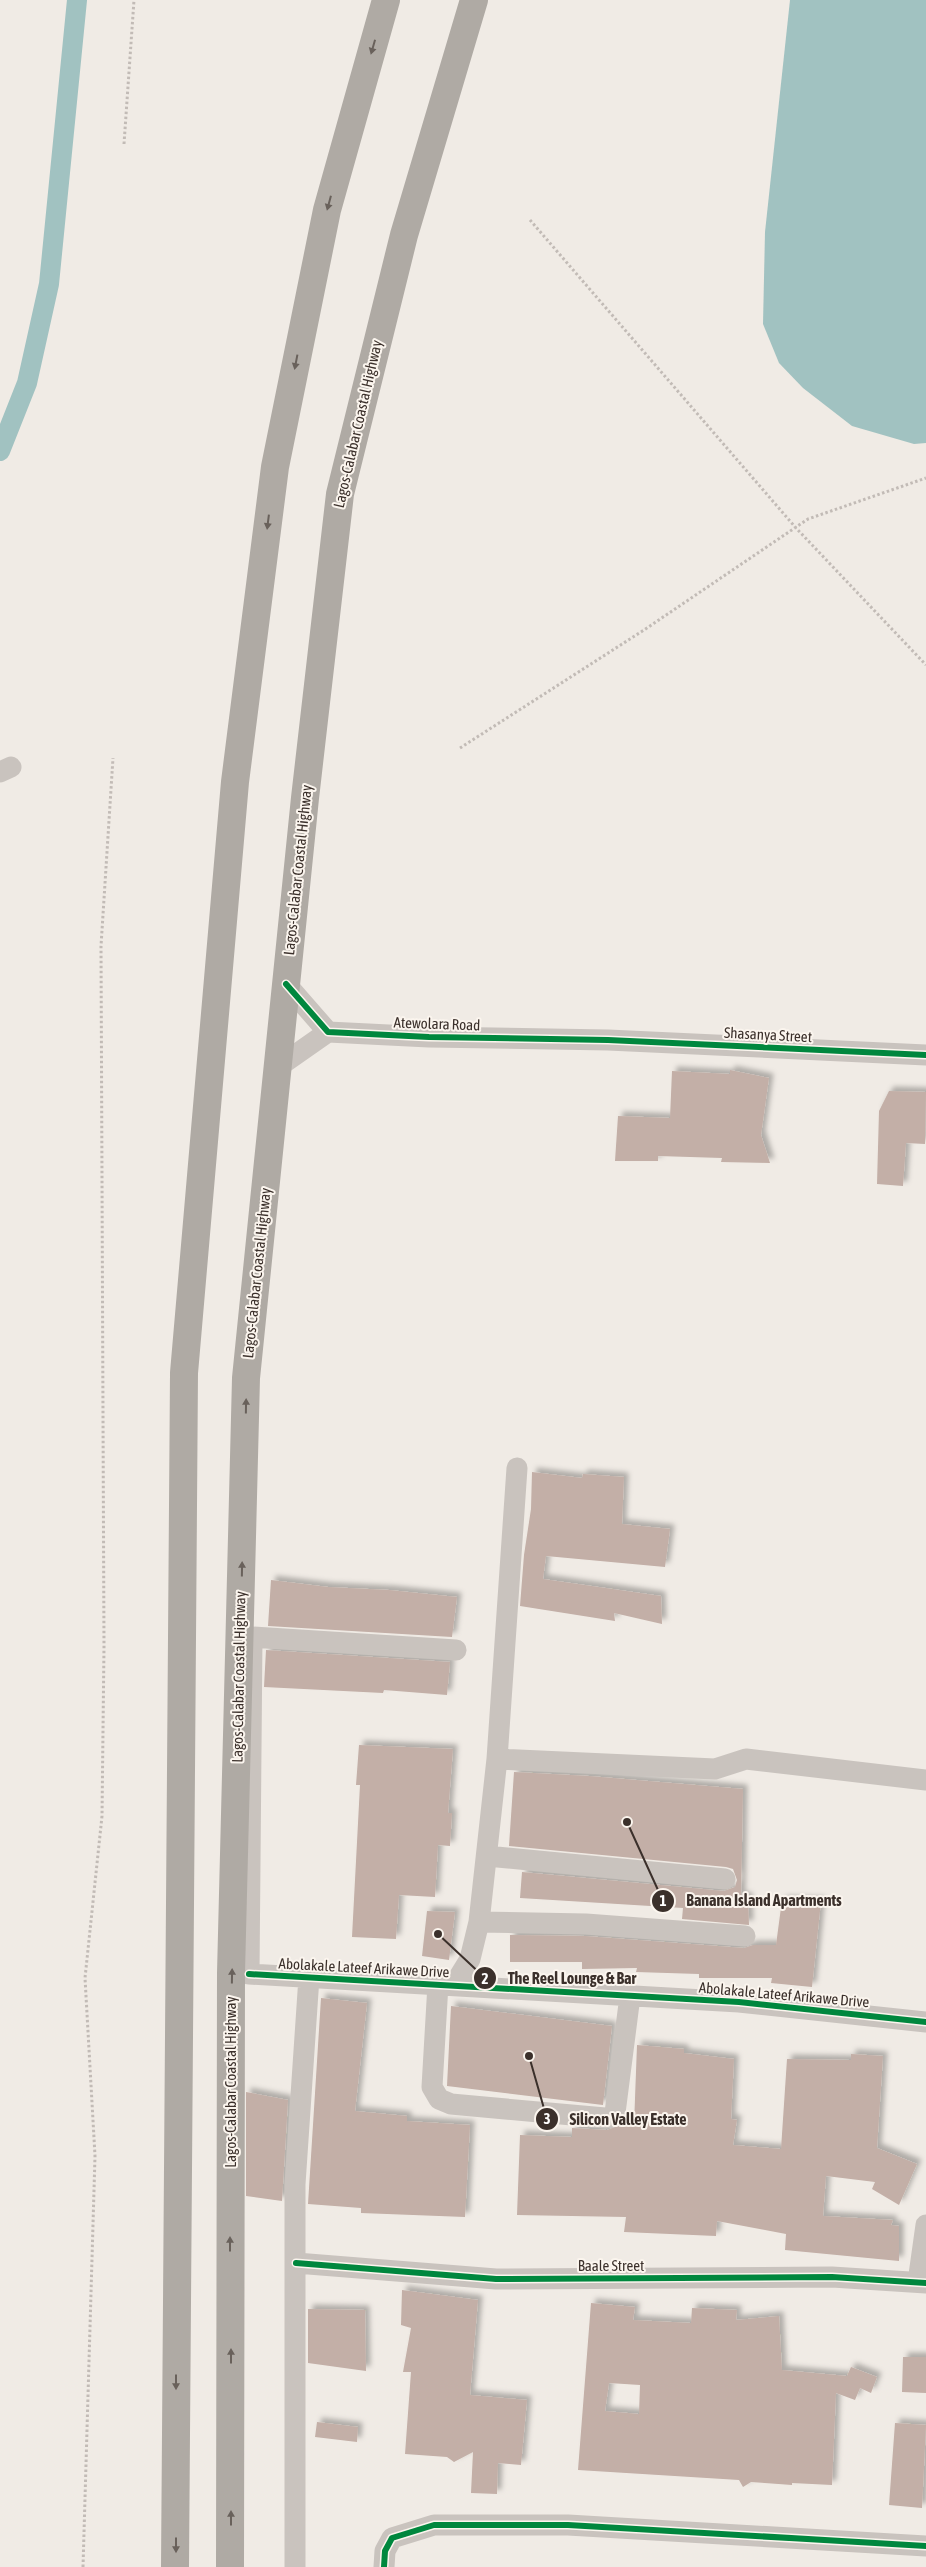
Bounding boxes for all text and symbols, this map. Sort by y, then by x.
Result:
one-way arrow [368,39,376,54]
one-way arrow [324,196,332,211]
street label: Lagos-Calabar Coastal Highway [330,338,385,509]
one-way arrow [292,355,300,370]
one-way arrow [264,515,272,531]
street label: Lagos-Calabar Coastal Highway [280,784,315,956]
street label: Atewolara Road [393,1013,481,1034]
street label: Shasanya Street [724,1024,812,1045]
street label: Lagos-Calabar Coastal Highway [239,1187,274,1359]
one-way arrow [242,1398,250,1414]
one-way arrow [238,1561,246,1577]
street label: Lagos-Calabar Coastal Highway [229,1591,248,1763]
callout: Banana Island Apartments [651,1885,851,1916]
text: Banana Island Apartments [686,1891,842,1909]
text: 1 [659,1892,667,1909]
street label: Abolakale Lateef Arikawe Drive [278,1955,450,1980]
callout: The Reel Lounge & Bar [473,1963,646,1994]
one-way arrow [228,1968,236,1984]
text: The Reel Lounge & Bar [508,1969,636,1987]
text: 2 [481,1970,489,1987]
street label: Abolakale Lateef Arikawe Drive [698,1979,870,2010]
street label: Lagos-Calabar Coastal Highway [222,1996,239,2168]
callout: Silicon Valley Estate [534,2104,696,2135]
text: 3 [543,2110,551,2127]
text: Silicon Valley Estate [570,2110,686,2128]
one-way arrow [226,2236,234,2252]
street label: Baale Street [578,2257,644,2274]
one-way arrow [228,2348,236,2364]
one-way arrow [172,2374,180,2390]
one-way arrow [227,2510,235,2526]
one-way arrow [171,2537,179,2553]

